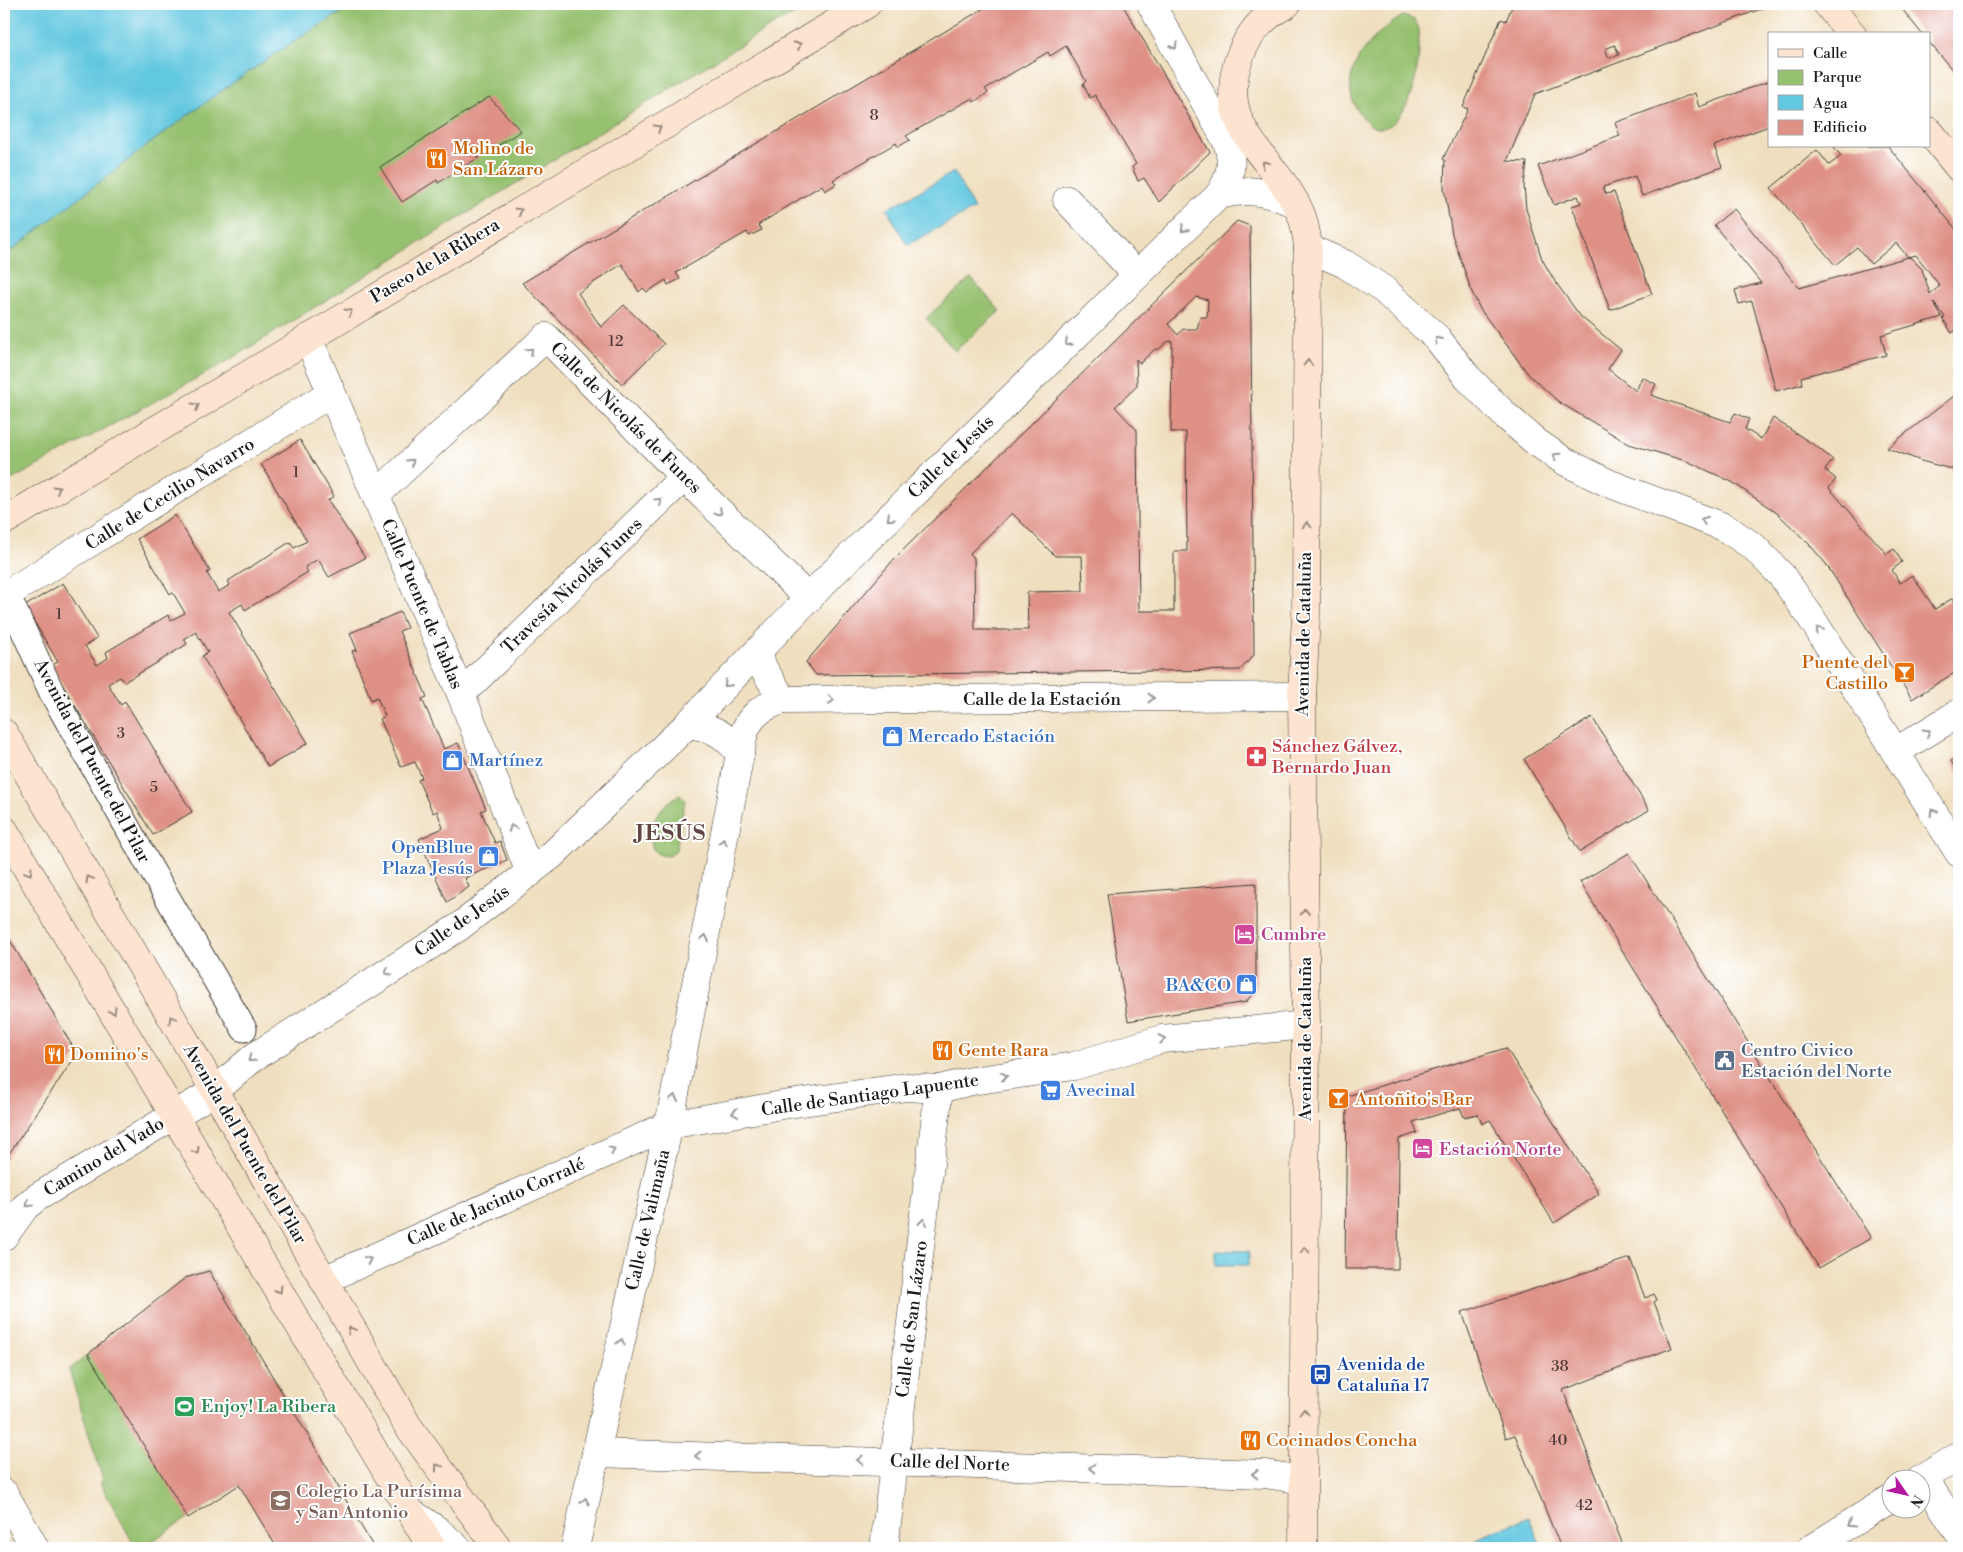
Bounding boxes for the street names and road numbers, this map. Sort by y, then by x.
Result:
street label: Paseo de la Ribera [366,213,505,309]
street label: Calle de Nicolás de Funes [545,337,707,499]
street label: Calle de Jesús [903,410,999,504]
street label: Calle de Cecilio Navarro [81,432,259,556]
street label: Travesía Nicolás Funes [497,513,647,659]
street label: Calle Puente de Tablas [376,515,468,693]
street label: Avenida de Cataluña [1291,551,1317,718]
street label: Avenida del Puente del Pilar [28,654,156,867]
street label: Calle de la Estación [963,688,1121,711]
street label: Calle de Jesús [410,880,514,962]
street label: Avenida de Cataluña [1294,956,1317,1122]
street label: Avenida del Puente del Pilar [178,1039,312,1249]
street label: Calle de Santiago Lapuente [760,1068,980,1122]
street label: Camino del Vado [39,1112,169,1202]
street label: Calle de Valimaña [621,1146,676,1293]
street label: Calle de Jacinto Corralé [403,1152,589,1252]
street label: Calle de San Lázaro [891,1239,933,1399]
street label: Calle del Norte [890,1449,1010,1477]

